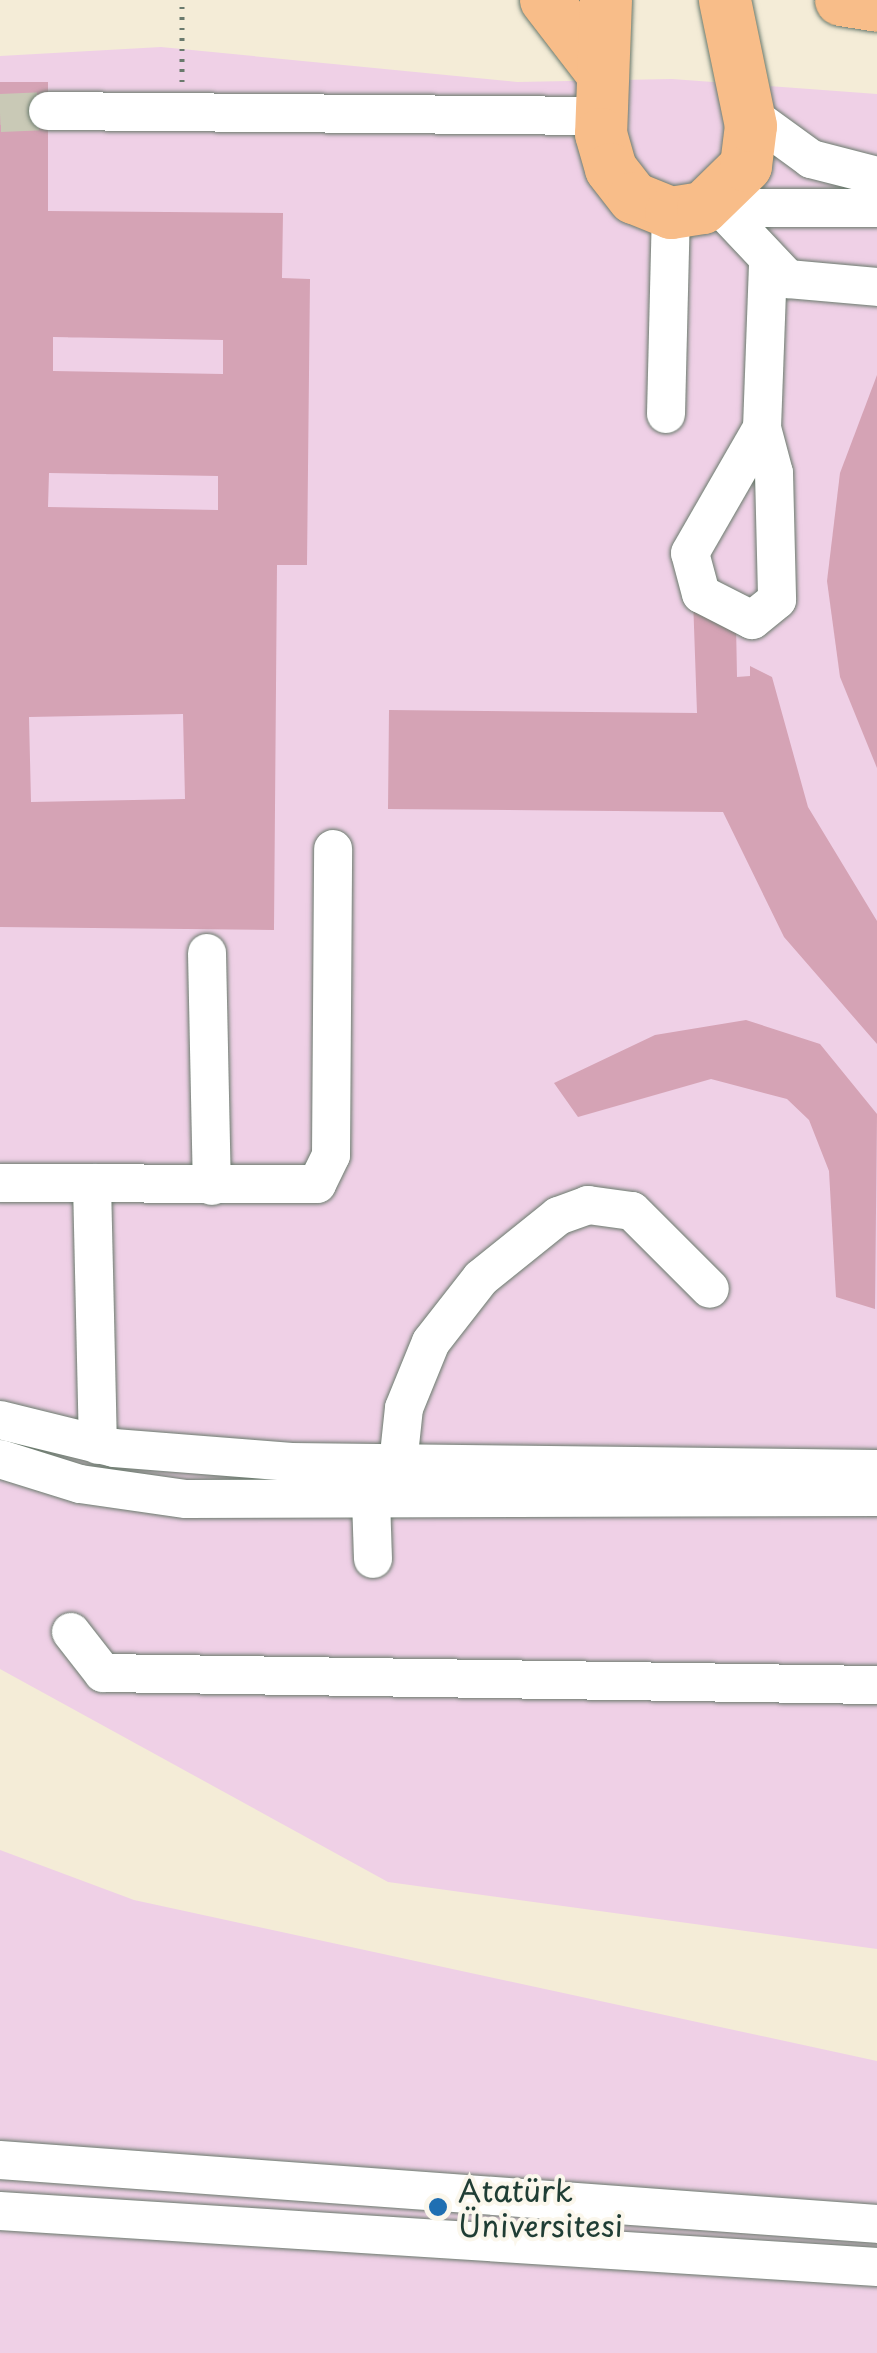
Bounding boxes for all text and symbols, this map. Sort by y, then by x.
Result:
place label: Atatürk Üniversitesi [458,2172,623,2242]
marker: Atatürk Üniversitesi [427,2196,449,2218]

